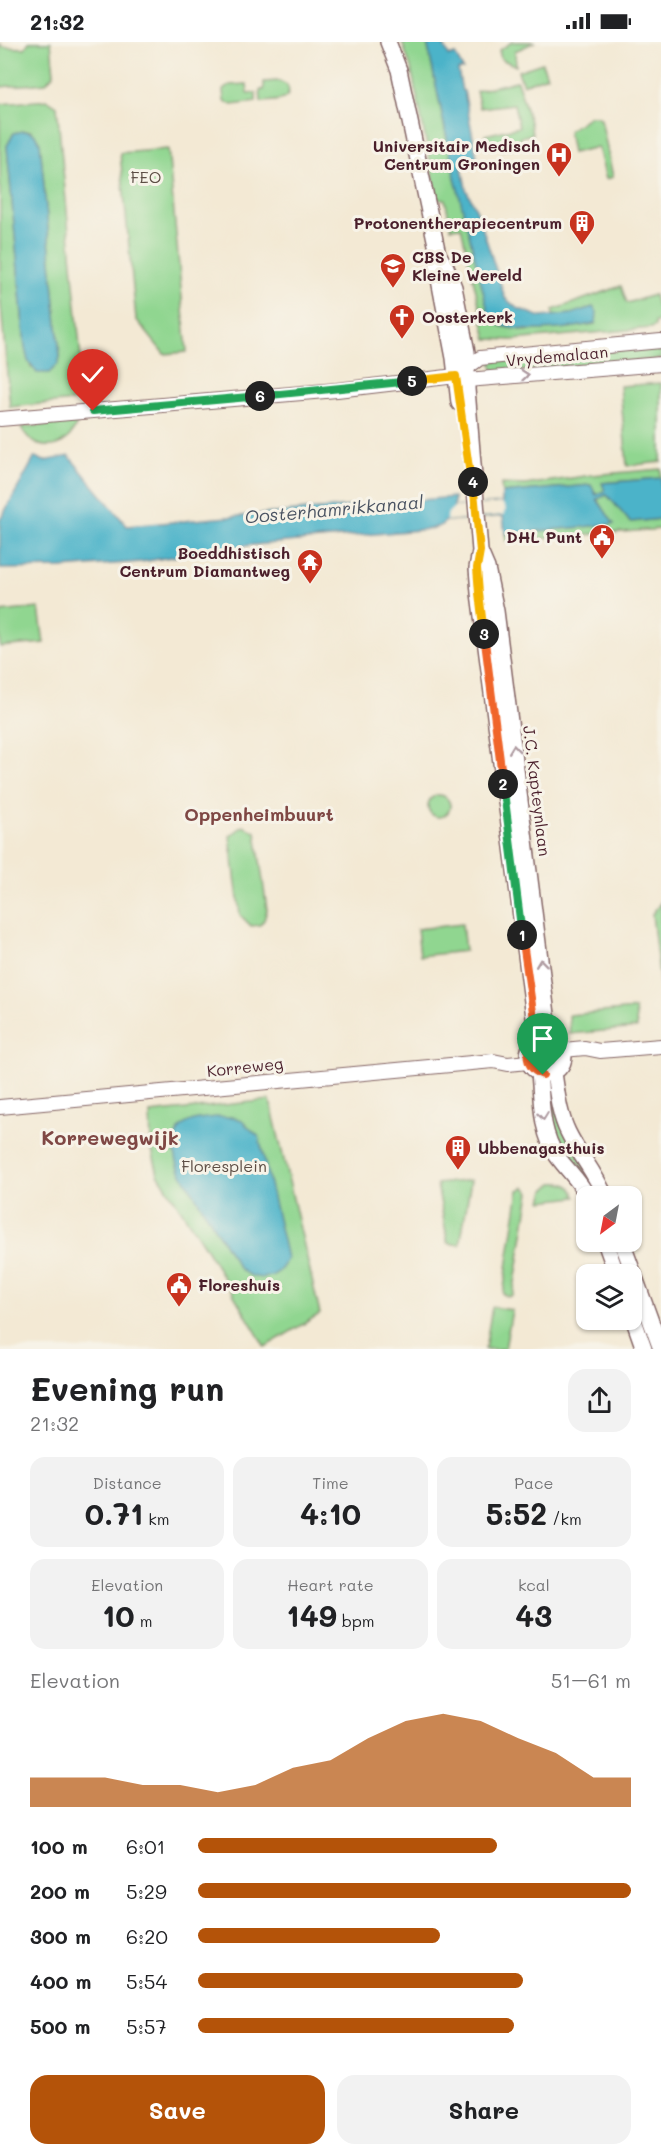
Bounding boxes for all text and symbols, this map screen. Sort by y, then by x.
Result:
text: 21:32 [30,7,85,36]
place label: Universitair Medisch Centrum Groningen [373,135,540,174]
hospital icon: Universitair Medisch Centrum Groningen [544,140,574,178]
park label: FEO [131,166,161,187]
building icon: Protonentherapiecentrum [567,208,597,246]
place label: Protonentherapiecentrum [354,212,562,233]
place label: CBS De Kleine Wereld [412,246,522,285]
school or university icon: CBS De Kleine Wereld [378,251,408,289]
church icon: Oosterkerk [387,302,417,340]
place label: Oosterkerk [422,306,513,327]
street label: Vrydemalaan [505,341,609,370]
pin [67,349,118,411]
icon: check [76,358,109,391]
pin: 5 [397,366,427,396]
one-way arrow [520,369,529,382]
text: 5 [407,370,417,391]
pin: 6 [245,381,275,411]
text: 6 [255,385,265,406]
pin: 4 [458,467,488,497]
text: 4 [468,471,478,492]
water label: Oosterhamrikkanaal [244,489,425,529]
public building icon: DHL Punt [587,522,617,560]
place label: DHL Punt [506,526,582,547]
place label: Boeddhistisch Centrum Diamantweg [119,542,290,581]
temple icon: Boeddhistisch Centrum Diamantweg [295,547,325,585]
pin: 3 [469,619,499,649]
text: 3 [479,623,489,644]
street label: J.C. Kapteynlaan [519,724,556,857]
one-way arrow [508,744,521,753]
pin: 2 [488,769,518,799]
text: 2 [499,773,507,794]
district label: Oppenheimbuurt [184,802,334,826]
pin: 1 [507,920,537,950]
text: 1 [518,924,526,945]
one-way arrow [535,958,548,967]
pin [517,1013,568,1075]
icon: arrive [526,1022,559,1055]
street label: Korreweg [206,1052,284,1081]
one-way arrow [536,1112,549,1121]
district label: Korrewegwijk [41,1124,179,1150]
building icon: Ubbenagasthuis [443,1133,473,1171]
place label: Ubbenagasthuis [478,1137,605,1158]
park label: Floresplein [181,1155,267,1176]
north arrow [576,1186,642,1252]
map controls [576,1186,642,1330]
button: layers [576,1264,642,1330]
public building icon: Floreshuis [164,1270,194,1308]
place label: Floreshuis [198,1274,280,1295]
text: Evening run [30,1366,224,1409]
button: share [568,1369,631,1432]
text: 21:32 [30,1410,79,1436]
text: Distance [93,1472,162,1493]
text: Time [312,1472,349,1493]
text: Pace [514,1472,553,1493]
text: 0.71 [85,1493,143,1533]
text: 4:10 [300,1493,361,1533]
text: 5:52 [486,1493,547,1533]
text: km [143,1508,170,1529]
text: /km [547,1508,582,1529]
text: Elevation [91,1574,163,1595]
text: Heart rate [287,1574,374,1595]
text: kcal [518,1574,550,1595]
text: 10 [102,1595,135,1635]
text: 149 [286,1595,337,1635]
text: 43 [515,1595,552,1635]
text: m [135,1610,152,1631]
text: bpm [337,1610,375,1631]
text: Elevation [30,1667,120,1693]
text: 51–61 m [551,1667,631,1693]
text: 100 m [30,1833,88,1859]
text: 6:01 [126,1833,166,1859]
text: 200 m [30,1878,90,1904]
text: 5:29 [126,1878,167,1904]
text: 300 m [30,1923,91,1949]
text: 6:20 [126,1923,168,1949]
text: 400 m [30,1968,91,1994]
text: 5:54 [126,1968,167,1994]
text: 500 m [30,2013,90,2039]
text: 5:57 [126,2013,167,2039]
button: Save [30,2075,325,2144]
button: Share [337,2075,631,2144]

